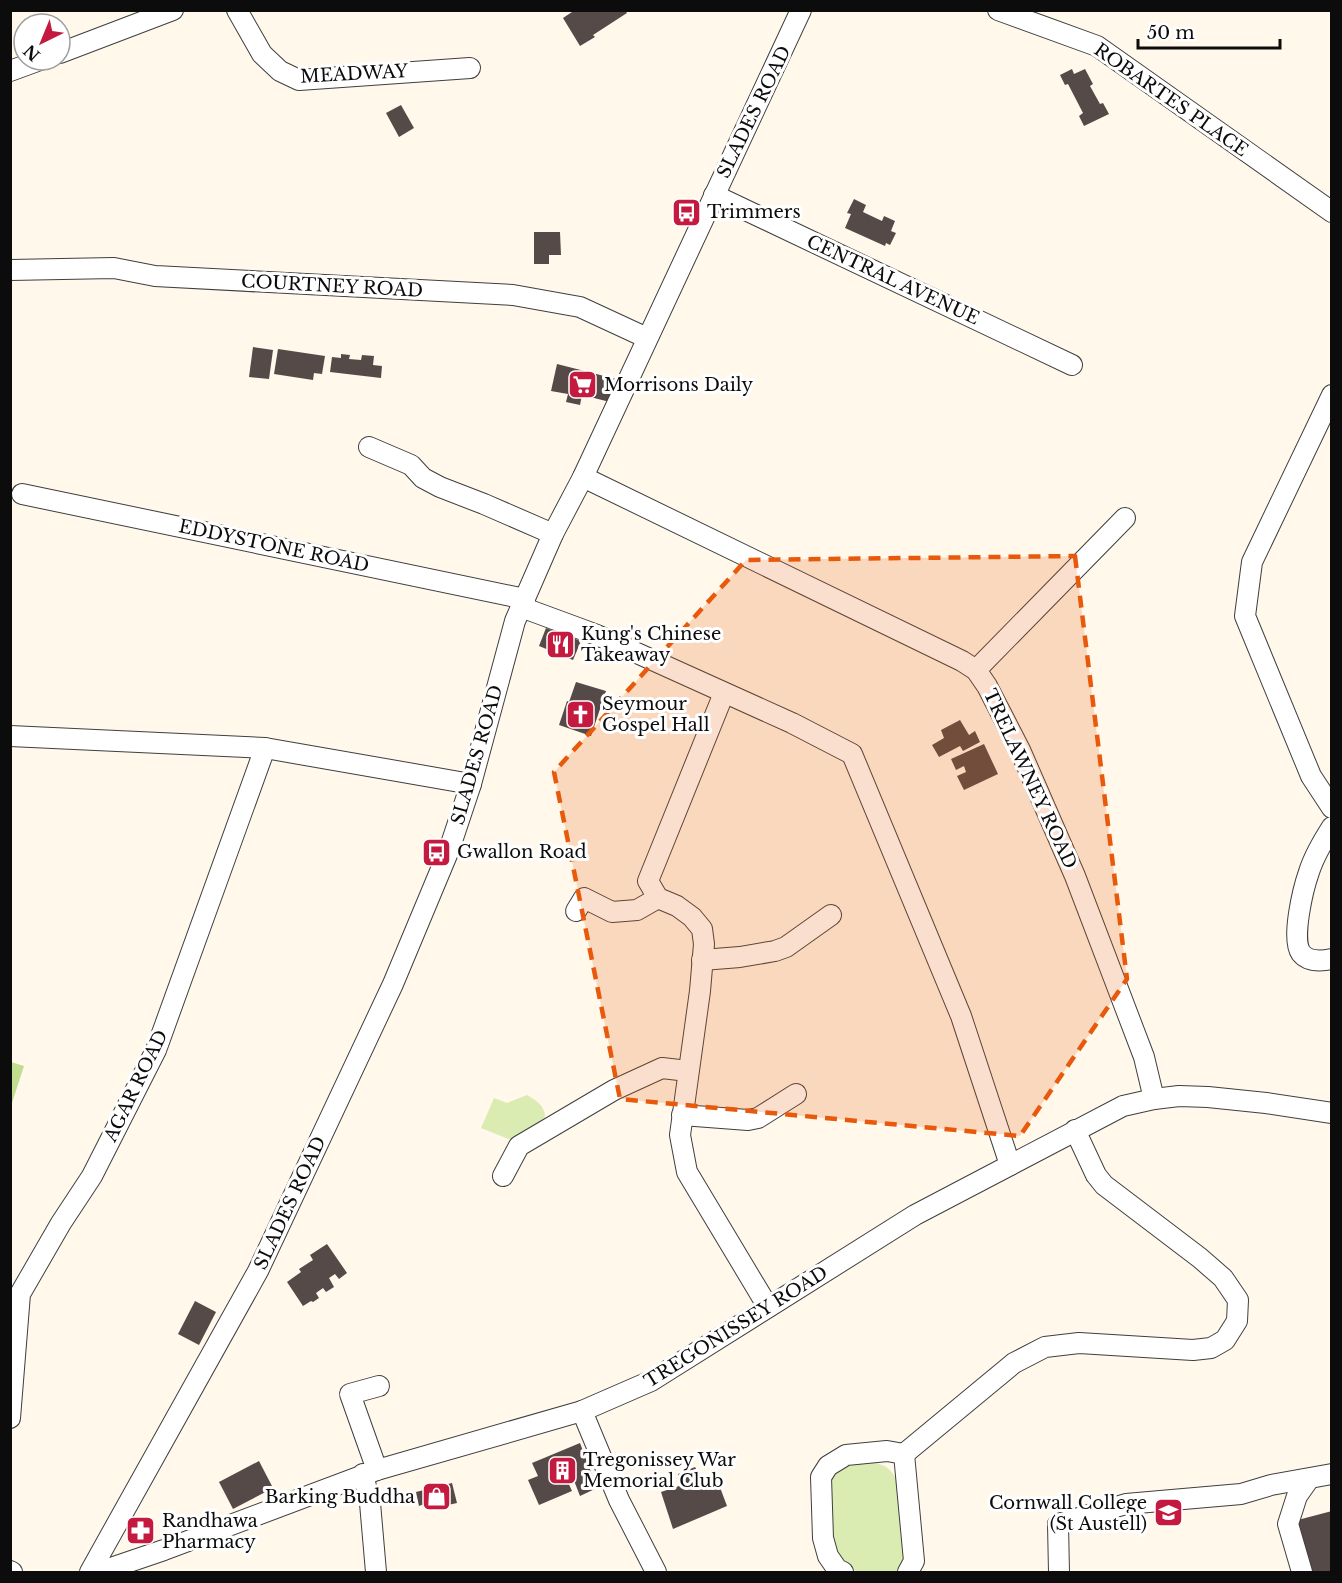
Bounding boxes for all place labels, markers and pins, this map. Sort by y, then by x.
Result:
bus stop icon: Trimmers [670,196,702,228]
place label: Trimmers [707,201,801,223]
supermarket icon: Morrisons Daily [567,369,599,401]
place label: Morrisons Daily [604,374,754,396]
place label: Kung's Chinese Takeaway [581,623,721,666]
restaurant icon: Kung's Chinese Takeaway [544,628,576,660]
place label: Seymour Gospel Hall [602,693,710,736]
church icon: Seymour Gospel Hall [565,698,597,730]
bus stop icon: Gwallon Road [420,836,452,868]
place label: Gwallon Road [457,841,587,863]
place label: Tregonissey War Memorial Club [583,1449,736,1492]
building icon: Tregonissey War Memorial Club [546,1454,578,1486]
shop icon: Barking Buddha [420,1481,452,1513]
place label: Barking Buddha [265,1486,415,1508]
place label: Cornwall College (St Austell) [989,1492,1147,1535]
school or university icon: Cornwall College (St Austell) [1152,1497,1184,1529]
place label: Randhawa Pharmacy [162,1510,258,1553]
pharmacy icon: Randhawa Pharmacy [125,1515,157,1547]

